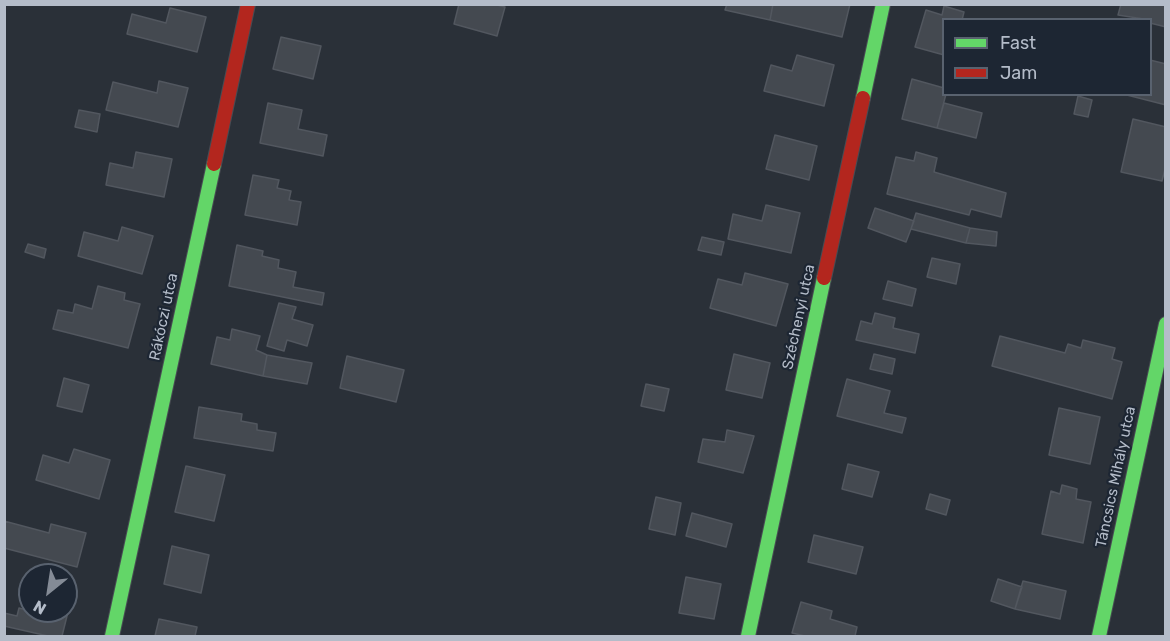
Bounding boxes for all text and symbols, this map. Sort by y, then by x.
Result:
legend [942,18,1152,96]
text: Fast [1000,32,1036,54]
text: Jam [1000,62,1037,84]
street label: Széchenyi utca [779,263,819,371]
street label: Rákóczi utca [146,272,182,362]
street label: Táncsics Mihály utca [1092,405,1140,549]
north arrow [18,563,78,623]
text: N [30,596,49,618]

